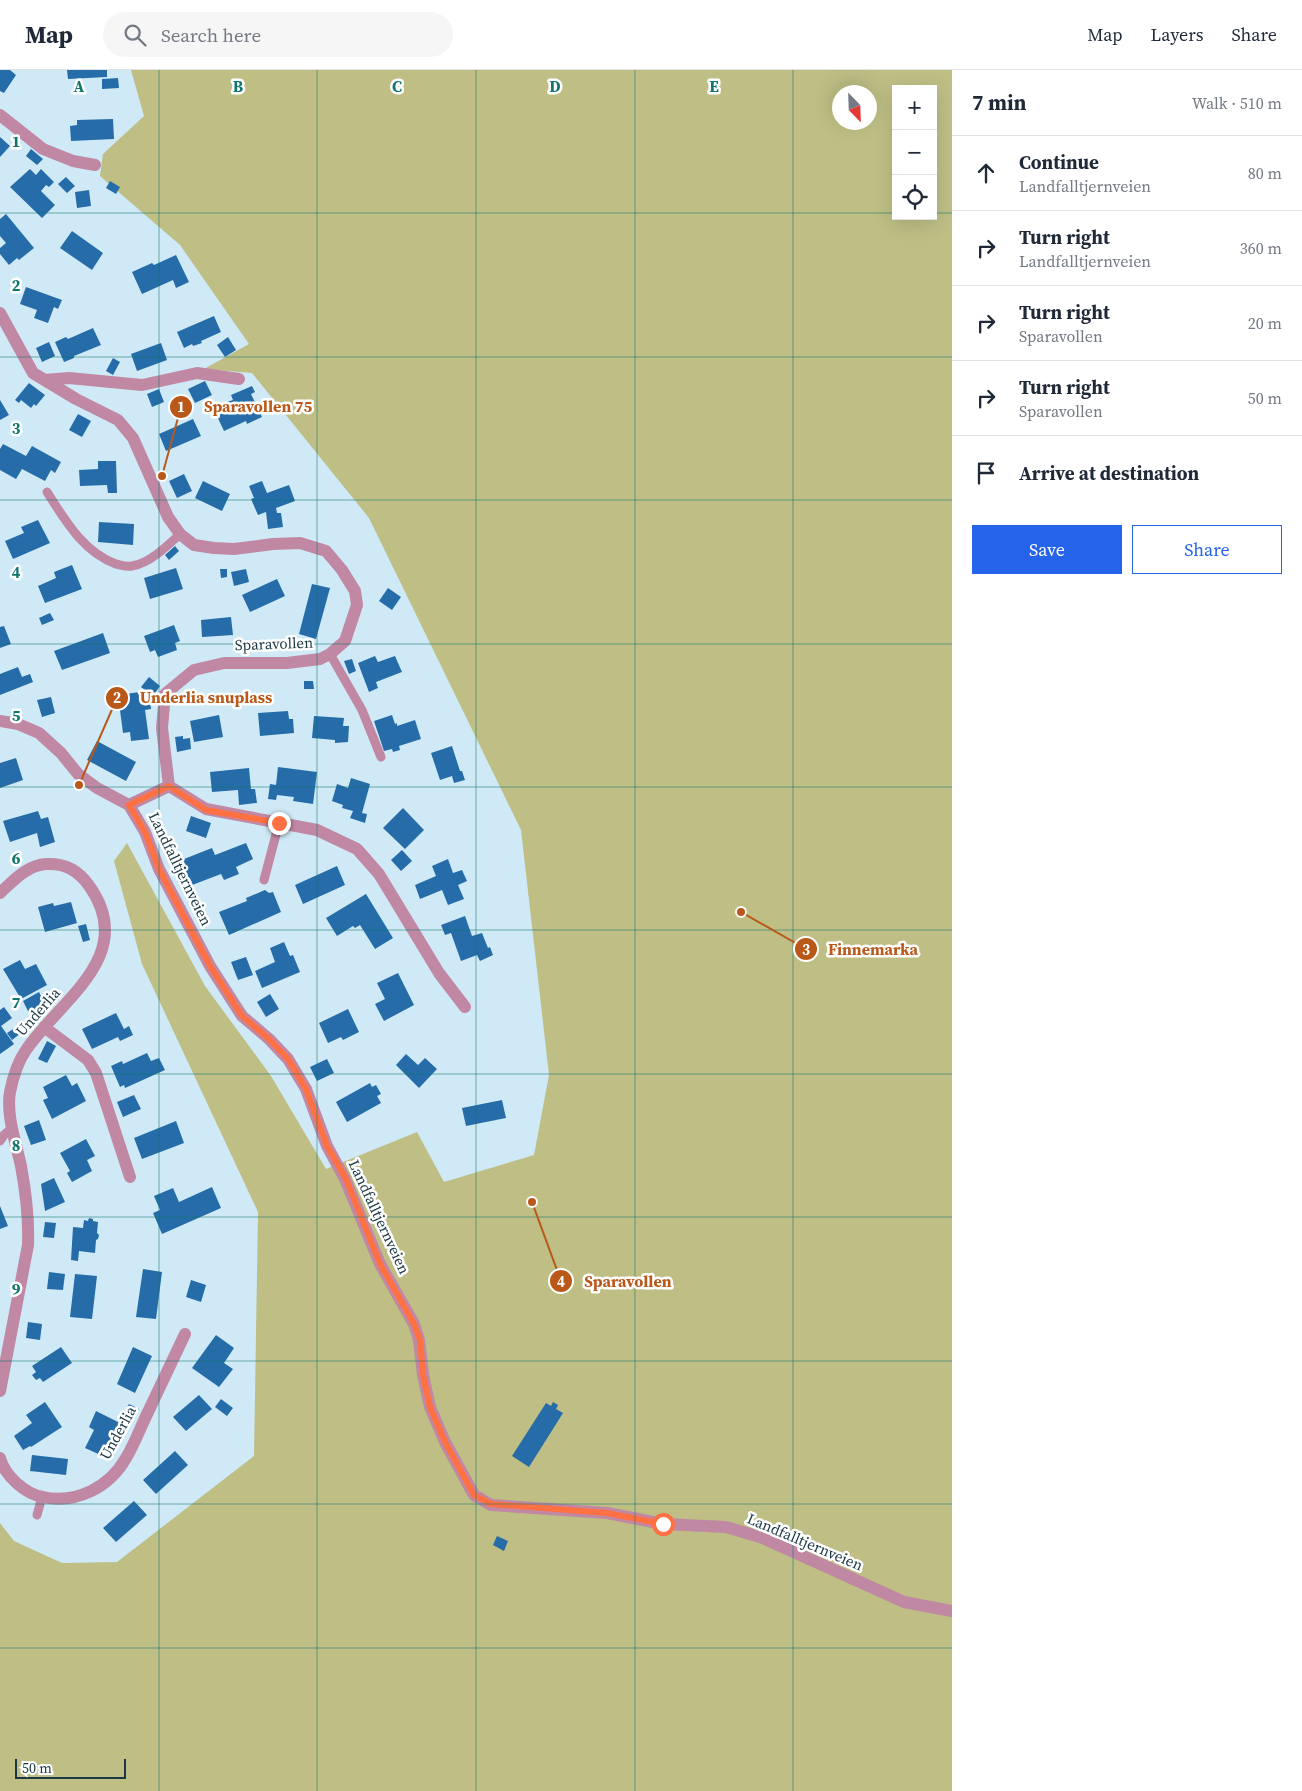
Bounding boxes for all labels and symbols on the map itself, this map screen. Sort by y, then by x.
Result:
text: A [74,75,85,97]
text: B [233,75,244,97]
text: C [392,75,402,97]
text: D [549,75,561,97]
text: E [709,75,719,97]
north arrow [832,85,877,130]
text: 1 [12,130,20,152]
text: 2 [12,274,21,296]
callout: Sparavollen 75 [169,391,322,422]
text: Sparavollen 75 [204,395,312,417]
text: 1 [177,396,185,417]
text: 3 [12,417,21,439]
text: 4 [12,561,21,583]
street label: Sparavollen [234,632,314,655]
callout: Underlia snuplass [105,682,282,713]
text: Underlia snuplass [140,686,272,708]
text: 2 [113,687,121,708]
text: 5 [12,704,21,726]
street label: Landfalltjernveien [144,809,217,929]
route end [268,812,291,835]
text: 6 [12,847,21,869]
callout: Finnemarka [793,934,928,965]
text: Finnemarka [828,938,918,960]
text: 3 [802,939,810,960]
street label: Underlia [11,982,65,1041]
text: 7 [12,991,21,1013]
text: 8 [12,1134,20,1156]
street label: Landfalltjernveien [344,1156,415,1277]
callout: Sparavollen [549,1266,681,1297]
text: Sparavollen [584,1270,672,1292]
text: 4 [557,1271,565,1292]
text: 9 [12,1278,21,1300]
street label: Underlia [94,1402,141,1463]
street label: Landfalltjernveien [744,1508,866,1575]
route start [652,1513,675,1536]
scale bar [15,1756,126,1779]

